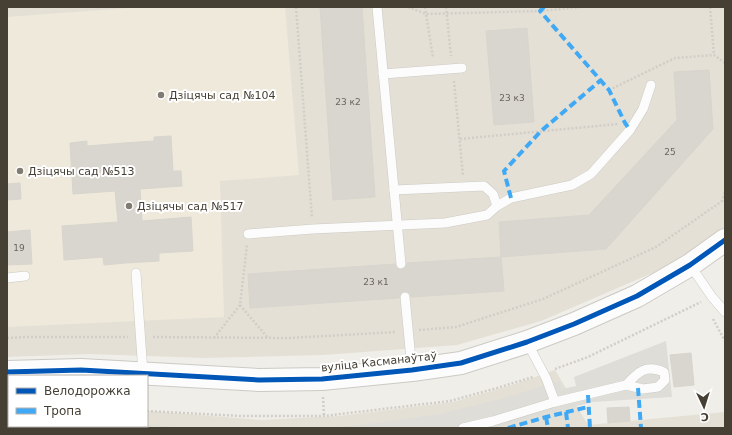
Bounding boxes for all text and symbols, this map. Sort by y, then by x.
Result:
place label: Дзіцячы сад №104 [169,89,276,102]
marker: Дзіцячы сад №104 [156,90,166,100]
house number: 23 к3 [499,93,525,103]
house number: 23 к2 [335,97,361,107]
house number: 25 [664,147,676,157]
place label: Дзіцячы сад №513 [28,165,135,178]
marker: Дзіцячы сад №513 [15,166,25,176]
place label: Дзіцячы сад №517 [137,200,244,213]
marker: Дзіцячы сад №517 [124,201,134,211]
house number: 19 [13,243,25,253]
house number: 23 к1 [363,277,389,287]
street label: вуліца Касманаўтаў [320,349,438,375]
legend [8,375,148,427]
text: Велодорожка [44,384,131,398]
north arrow [684,387,724,427]
text: Тропа [43,404,82,418]
text: С [700,410,709,423]

